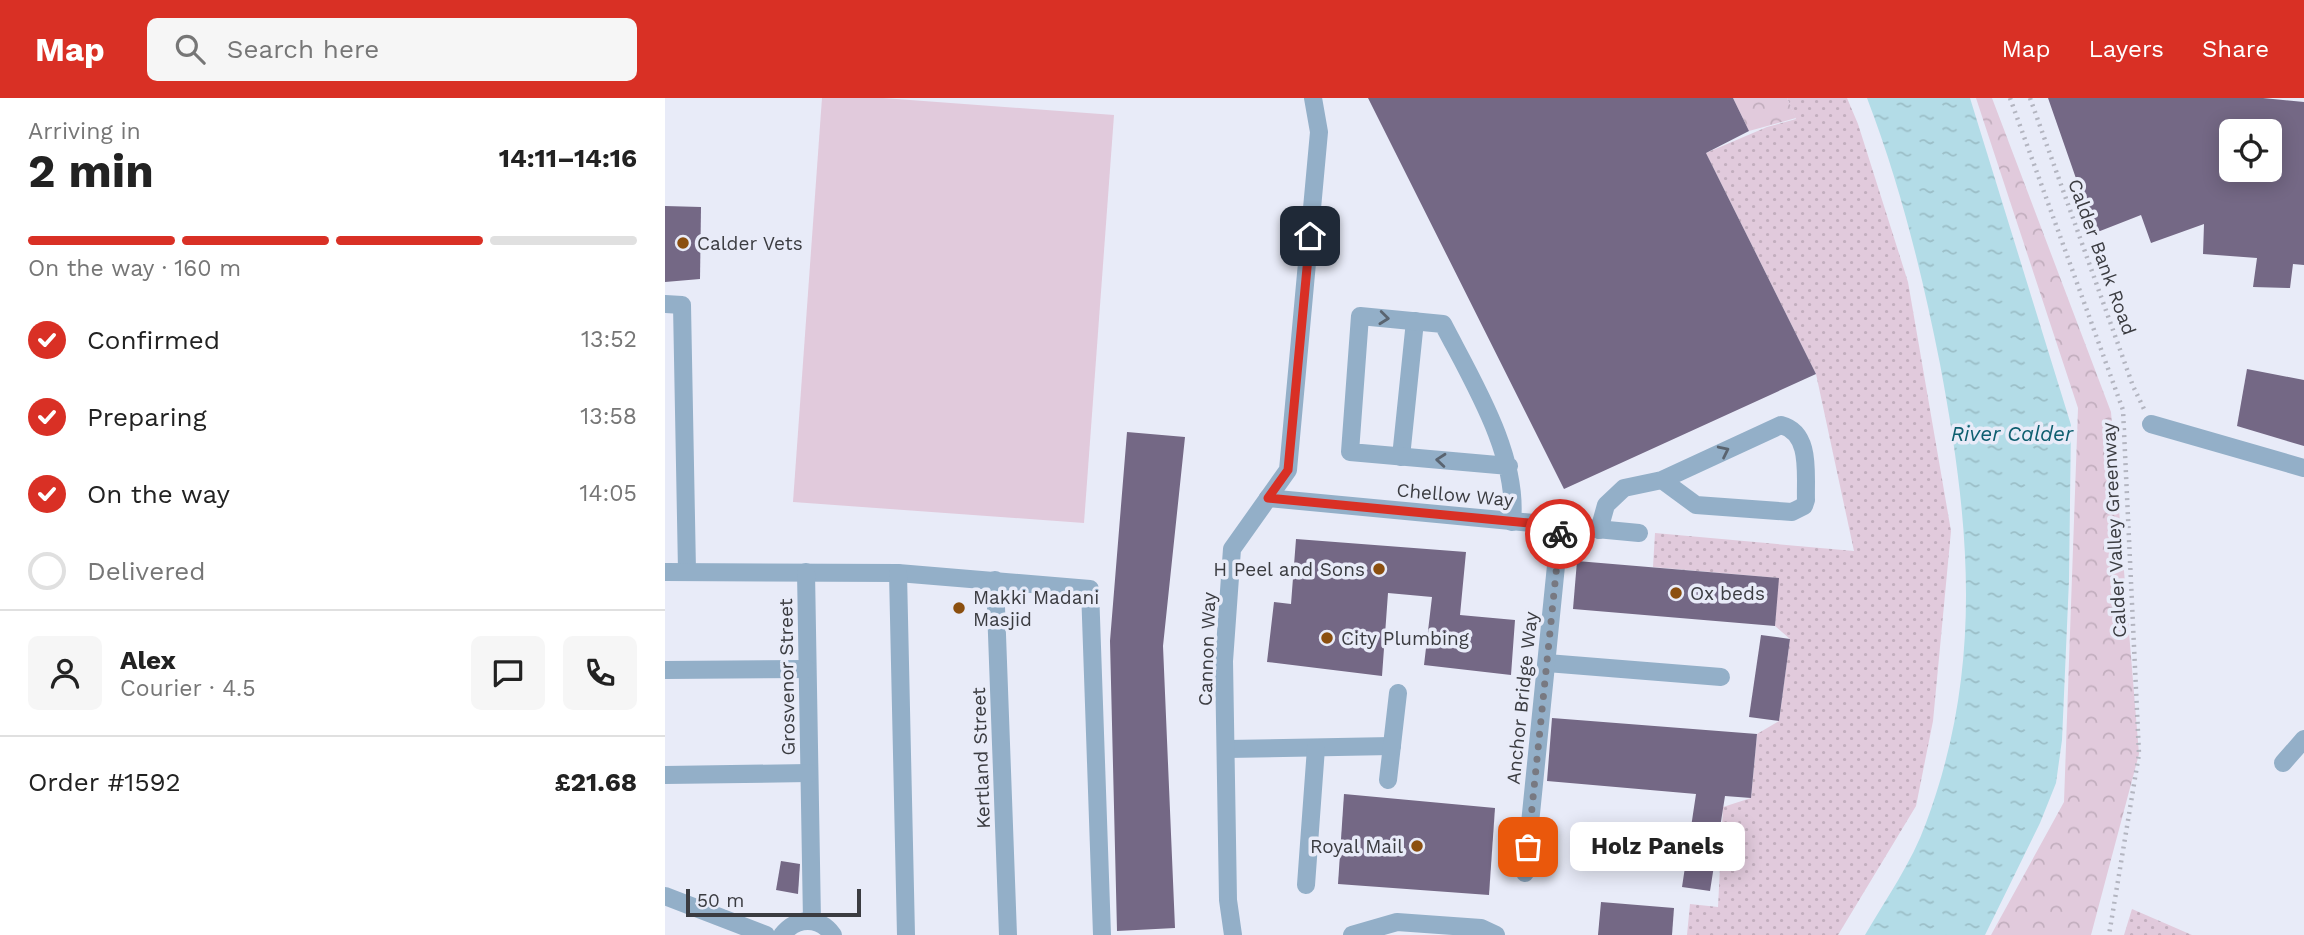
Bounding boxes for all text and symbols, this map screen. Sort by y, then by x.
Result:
search box [147,18,637,81]
text: Map [35,30,105,69]
icon: search [171,30,209,68]
text: Search here [227,34,379,64]
text: Map [2002,35,2050,63]
text: Layers [2088,35,2164,63]
text: Share [2202,35,2269,63]
text: Arriving in [28,118,141,145]
map controls [2219,119,2282,182]
button: locate [2219,119,2282,182]
text: 14:11–14:16 [499,143,637,173]
text: 2 min [28,144,154,198]
street label: Calder Bank Road [2063,176,2141,338]
pin [1280,206,1340,266]
icon: home [1291,217,1329,255]
place label: Calder Vets [697,232,803,255]
marker: Calder Vets [675,235,691,251]
text: On the way · 160 m [28,255,241,282]
one-way arrow [1379,310,1390,325]
icon: check [28,321,66,359]
text: Confirmed [87,325,220,355]
text: 13:52 [581,326,637,353]
icon: check [28,398,66,436]
text: Preparing [87,402,207,432]
text: 13:58 [580,403,637,430]
water label: River Calder [1951,421,2074,446]
street label: Calder Valley Greenway [2097,421,2131,638]
one-way arrow [1716,445,1729,459]
one-way arrow [1436,453,1447,468]
icon: check [28,475,66,513]
street label: Chellow Way [1395,478,1515,512]
text: On the way [87,479,230,509]
text: 14:05 [579,480,637,507]
courier [1525,499,1595,569]
icon: bike [1541,515,1579,553]
text: Delivered [87,556,206,586]
place label: H Peel and Sons [1213,558,1365,581]
marker: H Peel and Sons [1371,561,1387,577]
place label: Ox beds [1690,582,1765,605]
marker: Ox beds [1668,585,1684,601]
place label: Makki Madani Masjid [973,586,1099,631]
street label: Cannon Way [1194,591,1220,706]
street label: Grosvenor Street [774,598,800,756]
marker: Makki Madani Masjid [951,600,967,616]
street label: Anchor Bridge Way [1501,610,1543,786]
place label: City Plumbing [1341,627,1470,650]
marker: City Plumbing [1319,630,1335,646]
button: person [28,636,102,710]
button: chat [471,636,545,710]
button: phone [563,636,637,710]
text: Alex [120,645,176,675]
text: Courier · 4.5 [120,675,256,702]
street label: Kertland Street [967,687,995,829]
text: Order #1592 [28,767,181,797]
text: £21.68 [554,767,637,797]
pin [1498,817,1558,877]
callout: Holz Panels [1570,822,1745,872]
icon: bag [1509,828,1547,866]
text: Holz Panels [1591,833,1724,860]
place label: Royal Mail [1310,835,1403,858]
marker: Royal Mail [1409,838,1425,854]
scale bar [686,886,861,918]
text: 50 m [697,889,744,912]

